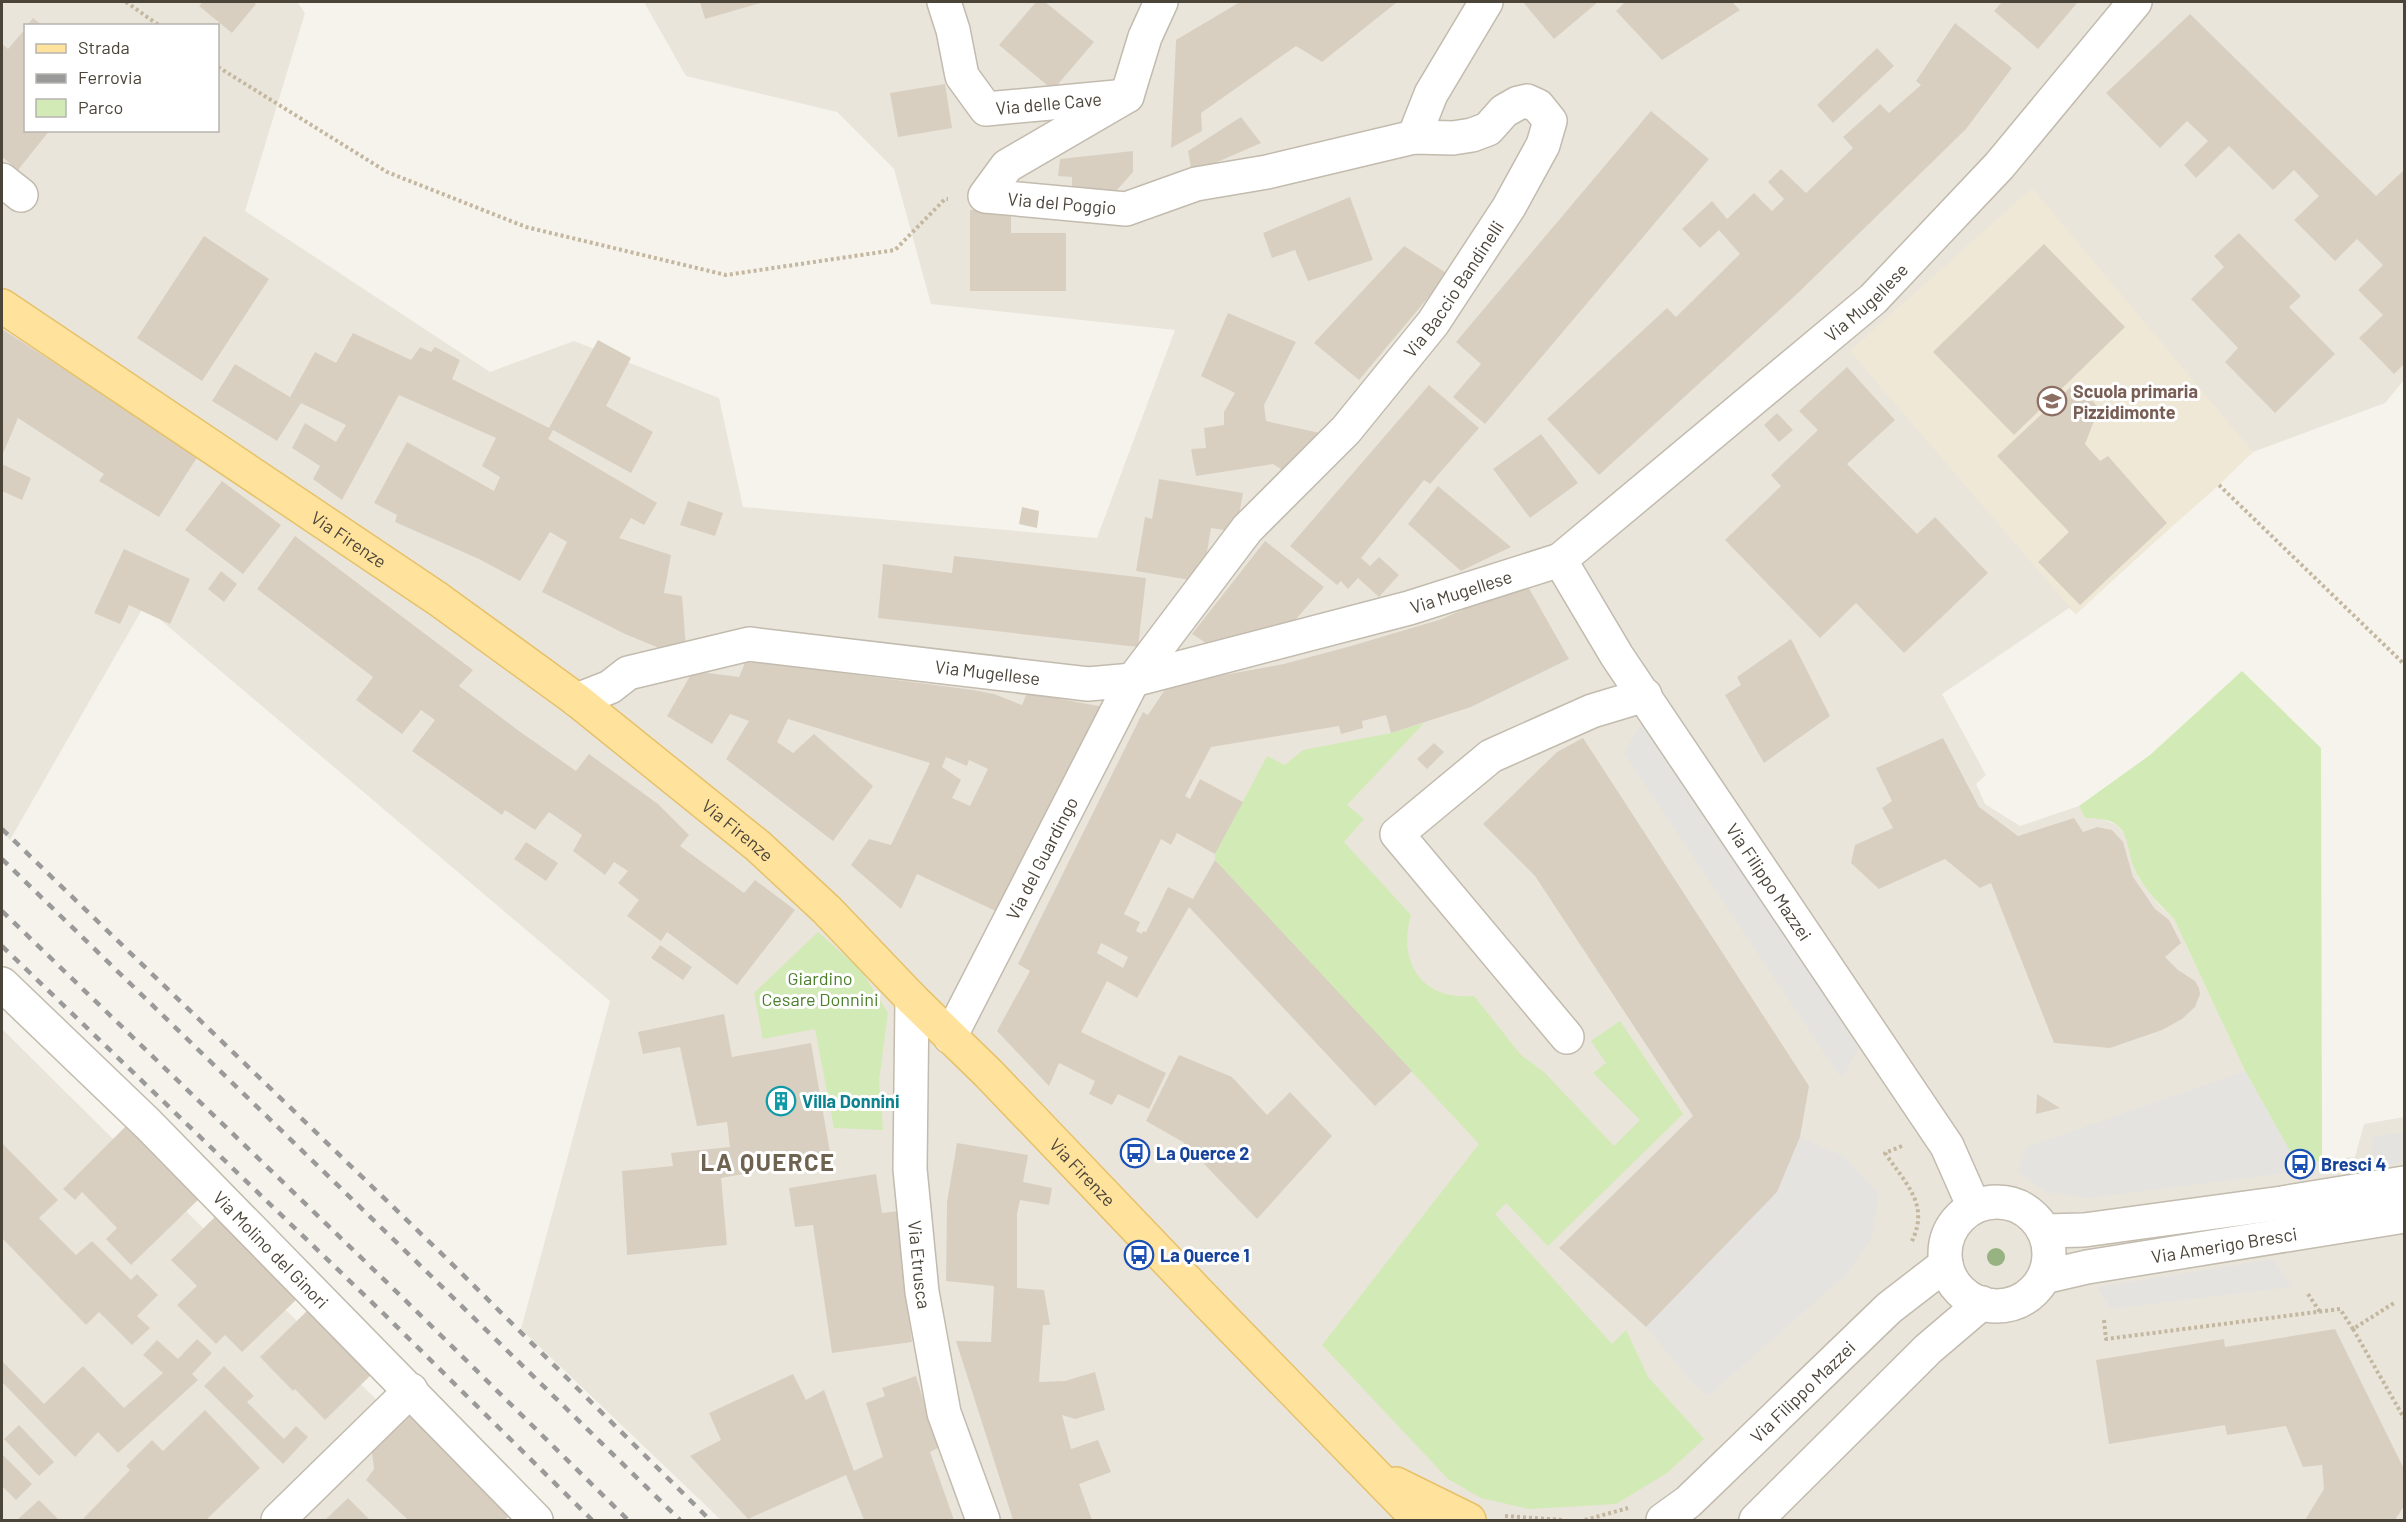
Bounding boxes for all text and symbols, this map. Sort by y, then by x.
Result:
legend [24,24,219,132]
text: Strada [78,36,130,58]
text: Ferrovia [78,66,142,88]
street label: Via delle Cave [995,87,1103,119]
text: Parco [78,96,123,118]
street label: Via del Poggio [1007,187,1117,219]
street label: Via Baccio Bandinelli [1399,216,1508,362]
street label: Via Mugellese [1820,258,1912,346]
place label: Scuola primaria Pizzidimonte [2073,380,2198,423]
school or university icon: Scuola primaria Pizzidimonte [2036,385,2068,417]
street label: Via Firenze [307,506,391,572]
street label: Via Mugellese [1407,565,1515,618]
street label: Via Mugellese [934,655,1041,689]
street label: Via del Guardingo [1001,793,1082,923]
street label: Via Firenze [698,794,778,866]
street label: Via Filippo Mazzei [1722,819,1817,945]
park label: Giardino Cesare Donnini [761,967,879,1010]
building icon: Villa Donnini [765,1085,797,1117]
place label: Villa Donnini [802,1090,900,1112]
street label: Via Firenze [1045,1133,1121,1211]
bus stop icon: La Querce 2 [1119,1137,1151,1169]
place label: La Querce 2 [1156,1142,1249,1164]
district label: LA QUERCE [700,1147,836,1176]
bus stop icon: Bresci 4 [2284,1148,2316,1180]
place label: Bresci 4 [2321,1153,2386,1175]
street label: Via Molino del Ginori [209,1186,333,1313]
street label: Via Etrusca [904,1219,936,1311]
street label: Via Amerigo Bresci [2150,1222,2299,1268]
bus stop icon: La Querce 1 [1123,1239,1155,1271]
place label: La Querce 1 [1160,1244,1250,1266]
street label: Via Filippo Mazzei [1746,1336,1859,1447]

